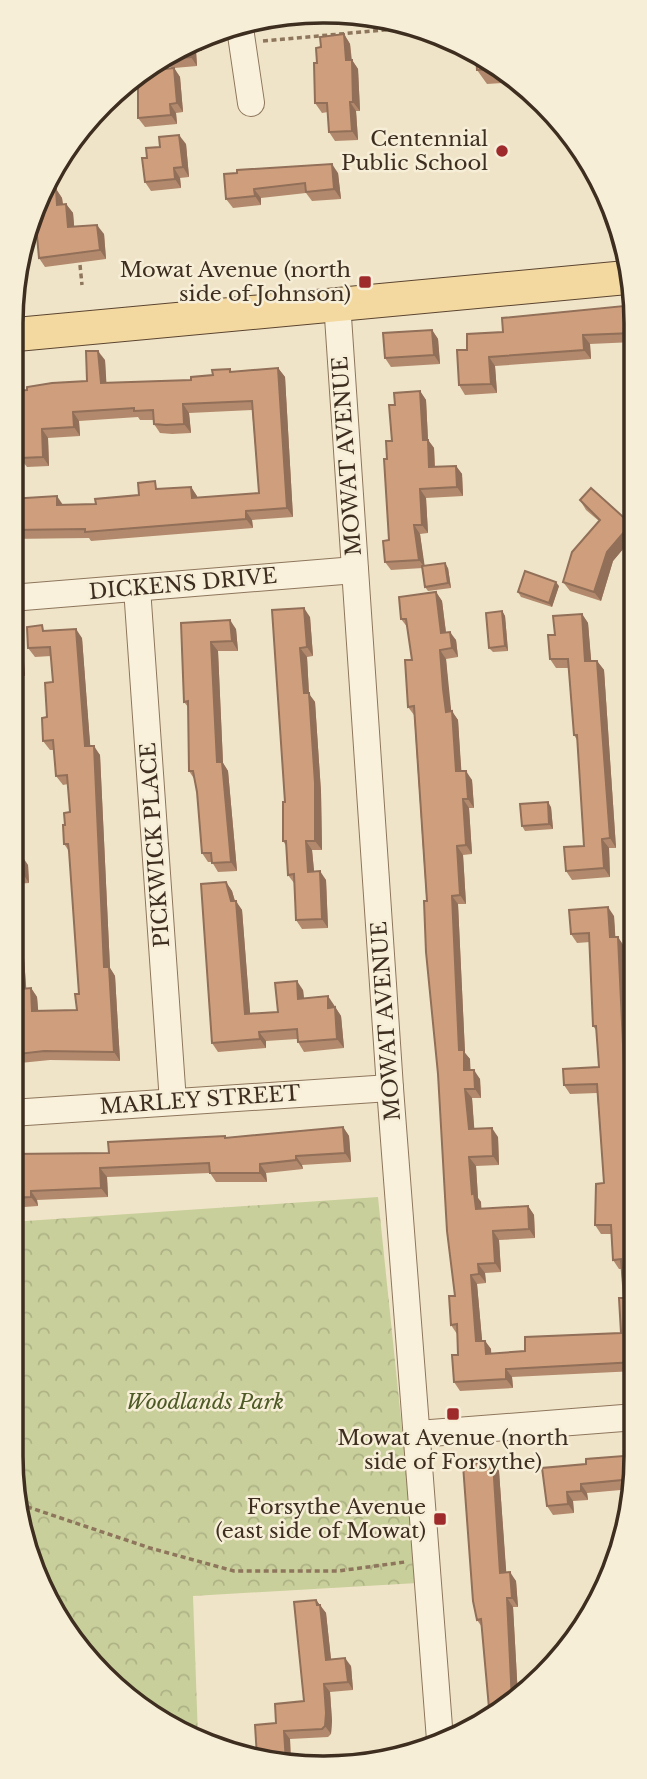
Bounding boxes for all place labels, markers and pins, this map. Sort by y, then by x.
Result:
place label: Centennial Public School [341,126,488,176]
marker: Centennial Public School [494,143,510,159]
place label: Mowat Avenue (north side of Johnson) [120,257,351,307]
marker: Mowat Avenue (north side of Johnson) [357,274,373,290]
marker: Mowat Avenue (north side of Forsythe) [445,1406,461,1422]
place label: Mowat Avenue (north side of Forsythe) [337,1425,569,1475]
place label: Forsythe Avenue (east side of Mowat) [216,1494,426,1544]
marker: Forsythe Avenue (east side of Mowat) [432,1511,448,1527]

